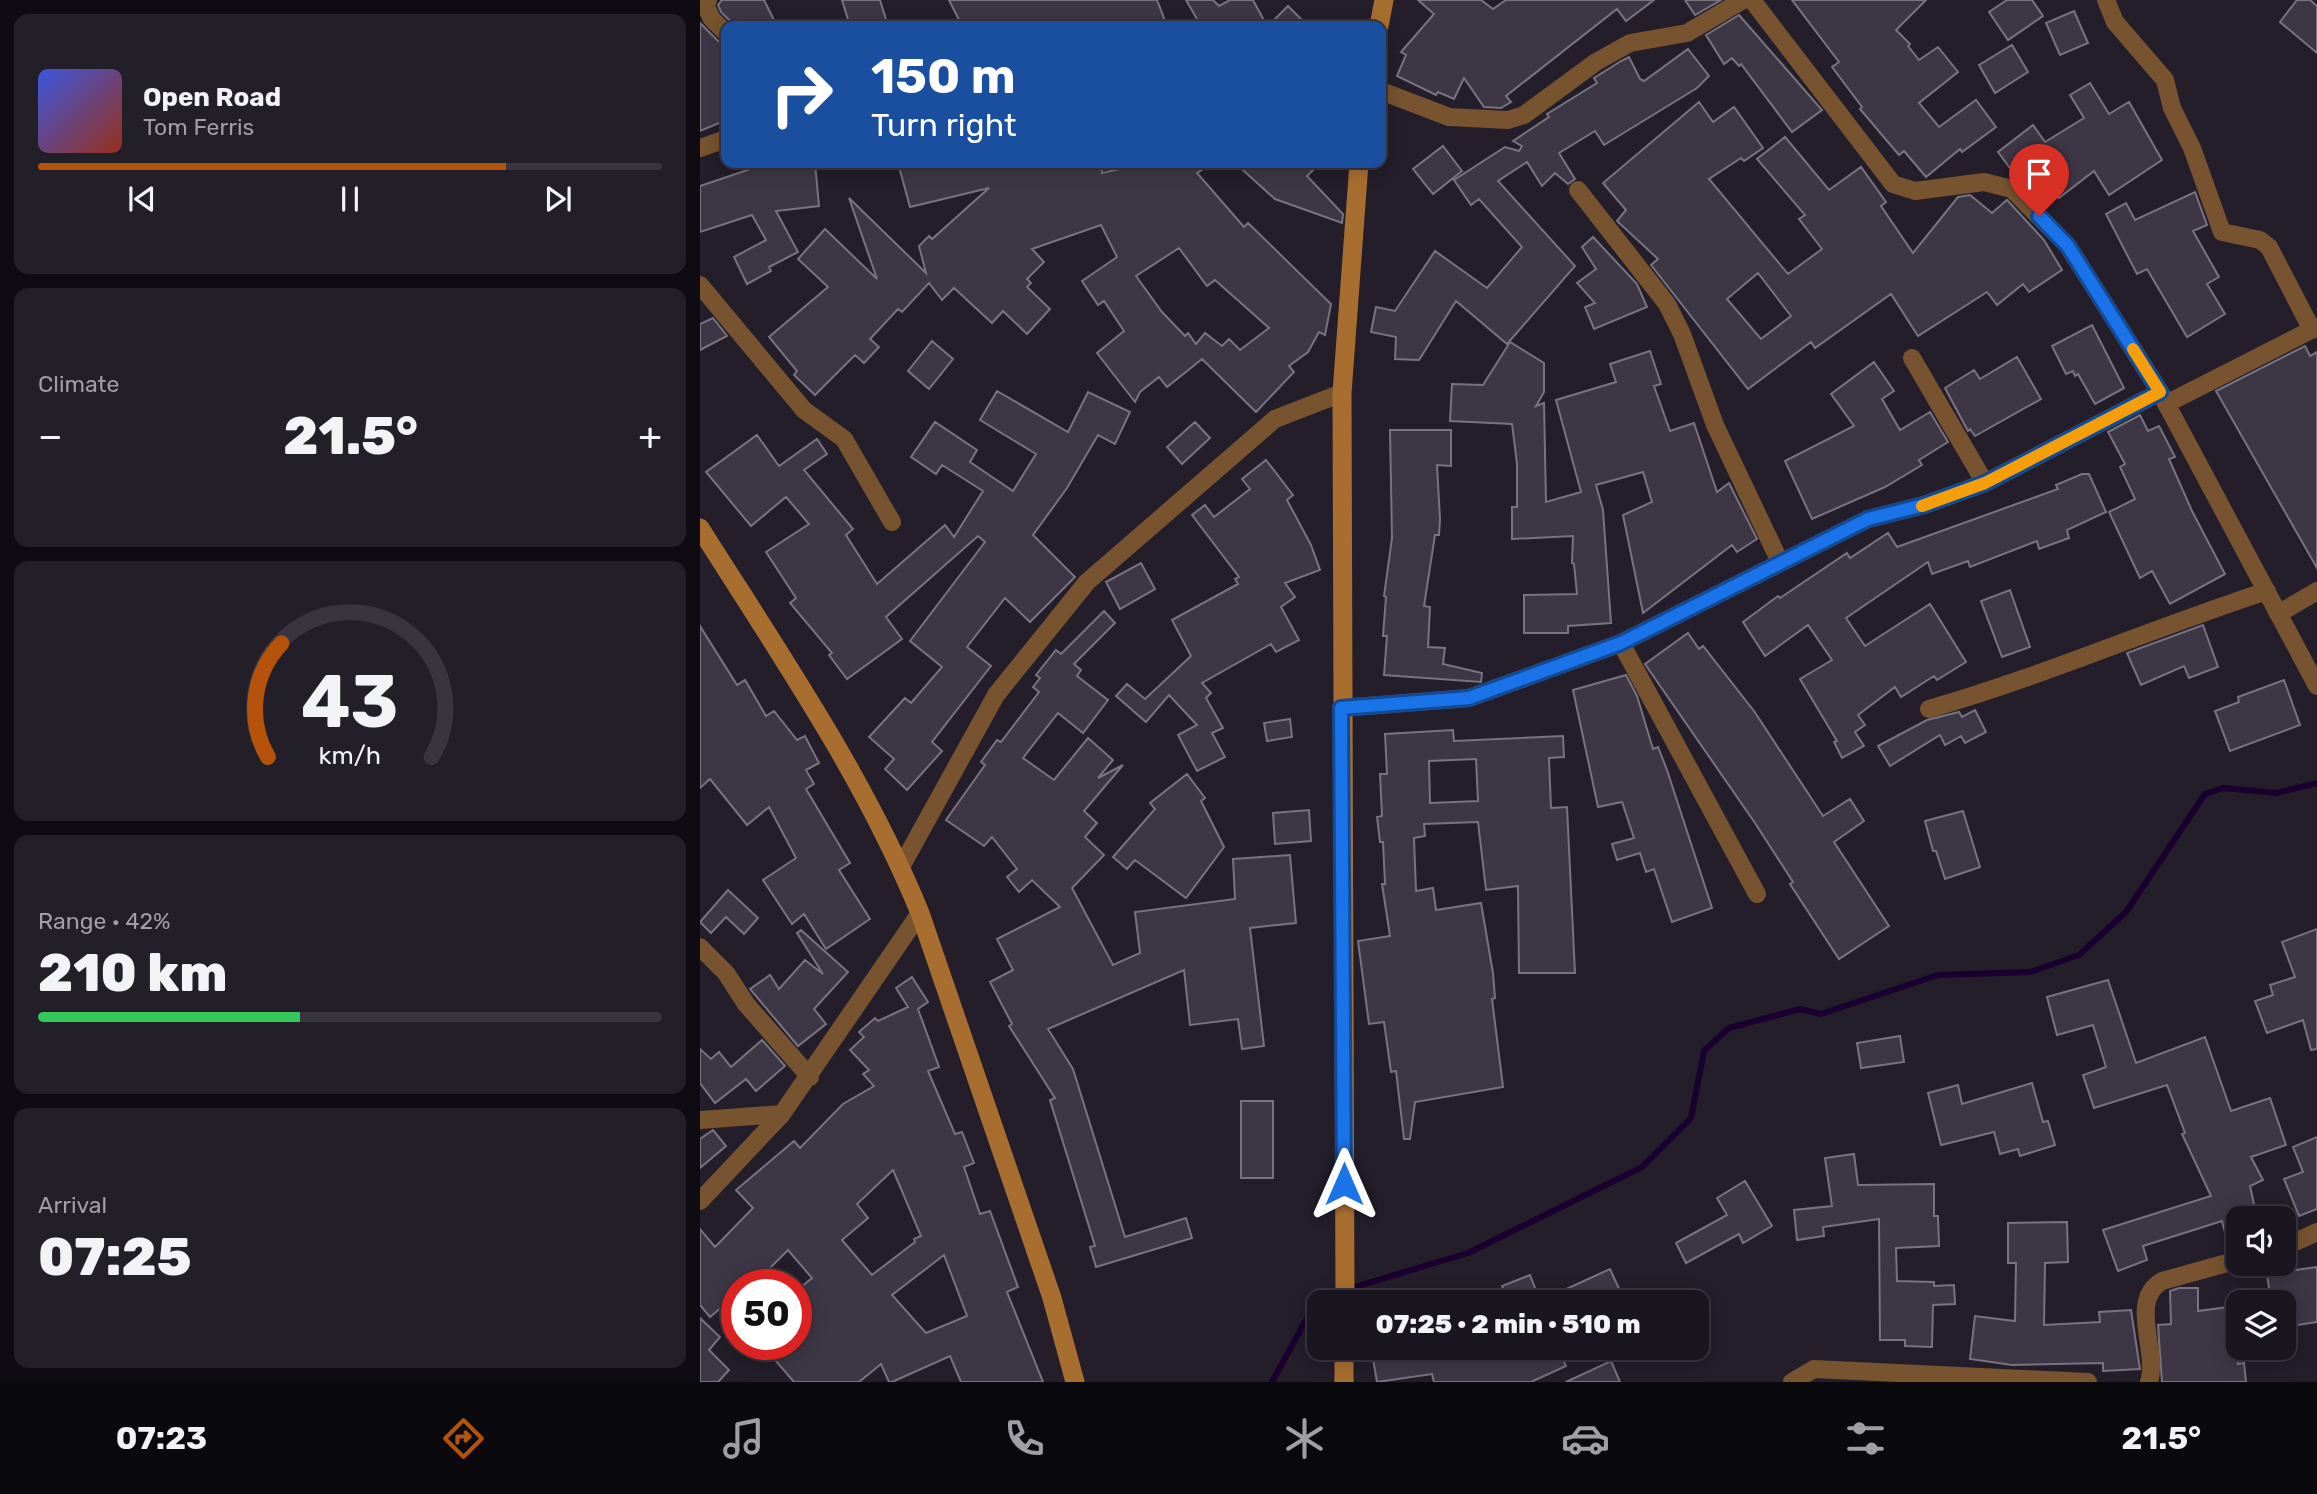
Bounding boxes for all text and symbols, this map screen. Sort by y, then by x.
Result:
text: 150 m [871,47,1016,105]
icon: right [756,49,847,140]
text: Open Road [143,82,281,113]
text: Turn right [871,106,1016,144]
text: Tom Ferris [143,113,254,141]
pin [2009,144,2069,216]
icon: arrive [2020,155,2058,193]
icon: previous [123,180,161,218]
icon: pause [331,180,369,218]
icon: next [539,180,577,218]
text: Climate [38,370,119,398]
text: 21.5° [283,405,418,467]
text: − [38,413,63,459]
text: + [638,413,662,459]
text: 43 [301,659,399,745]
text: km/h [319,741,381,770]
text: Range · 42% [38,907,170,935]
text: 210 km [38,942,228,1004]
position arrow [1307,1147,1381,1221]
text: Arrival [38,1191,107,1219]
map controls [2226,1206,2296,1360]
button: sound [2226,1206,2296,1276]
text: 07:25 [38,1226,191,1288]
speed limit sign: 50 [721,1269,812,1360]
button: layers [2226,1290,2296,1360]
text: 07:25 · 2 min · 510 m [1375,1309,1641,1340]
icon: directions [439,1414,488,1463]
icon: music [719,1414,768,1463]
icon: phone [1000,1414,1049,1463]
icon: climate [1280,1414,1329,1463]
icon: car [1561,1414,1610,1463]
icon: filters [1841,1414,1890,1463]
text: 07:23 [116,1419,207,1457]
text: 21.5° [2122,1419,2201,1457]

